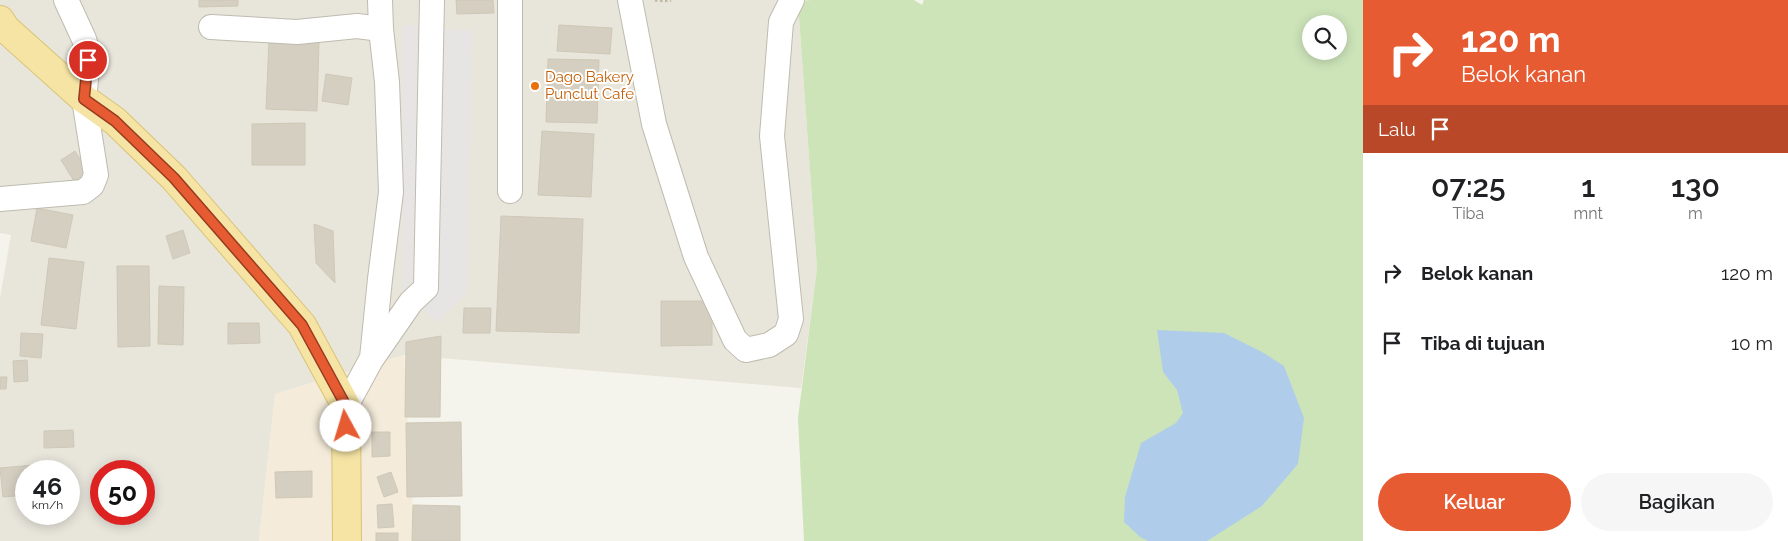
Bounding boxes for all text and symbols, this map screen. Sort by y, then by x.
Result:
map controls [1302,15,1347,60]
button: search [1302,15,1347,60]
text: 120 m [1461,19,1561,60]
icon: right [1378,20,1443,85]
pin [67,39,109,81]
icon: arrive [74,46,102,74]
text: Belok kanan [1461,61,1586,87]
place label: Dago Bakery Punclut Cafe [545,68,634,103]
marker: Dago Bakery Punclut Cafe [529,80,541,92]
icon: arrive [1426,115,1454,143]
text: Lalu [1378,118,1416,140]
text: 07:25 [1431,169,1506,204]
text: 1 [1581,169,1595,204]
text: 130 [1671,169,1720,204]
text: Tiba [1452,204,1484,223]
text: mnt [1574,204,1603,223]
text: m [1688,204,1703,223]
icon: right [1378,259,1406,287]
text: Belok kanan [1421,262,1533,284]
text: 120 m [1721,262,1773,284]
icon: arrive [1378,329,1406,357]
text: Tiba di tujuan [1421,332,1545,354]
text: 10 m [1731,332,1773,354]
position arrow [319,399,371,451]
speed limit sign: 50 [90,460,155,525]
text: 46 [33,471,62,501]
button: Keluar [1378,473,1571,531]
button: Bagikan [1581,473,1773,531]
text: km/h [32,498,63,512]

